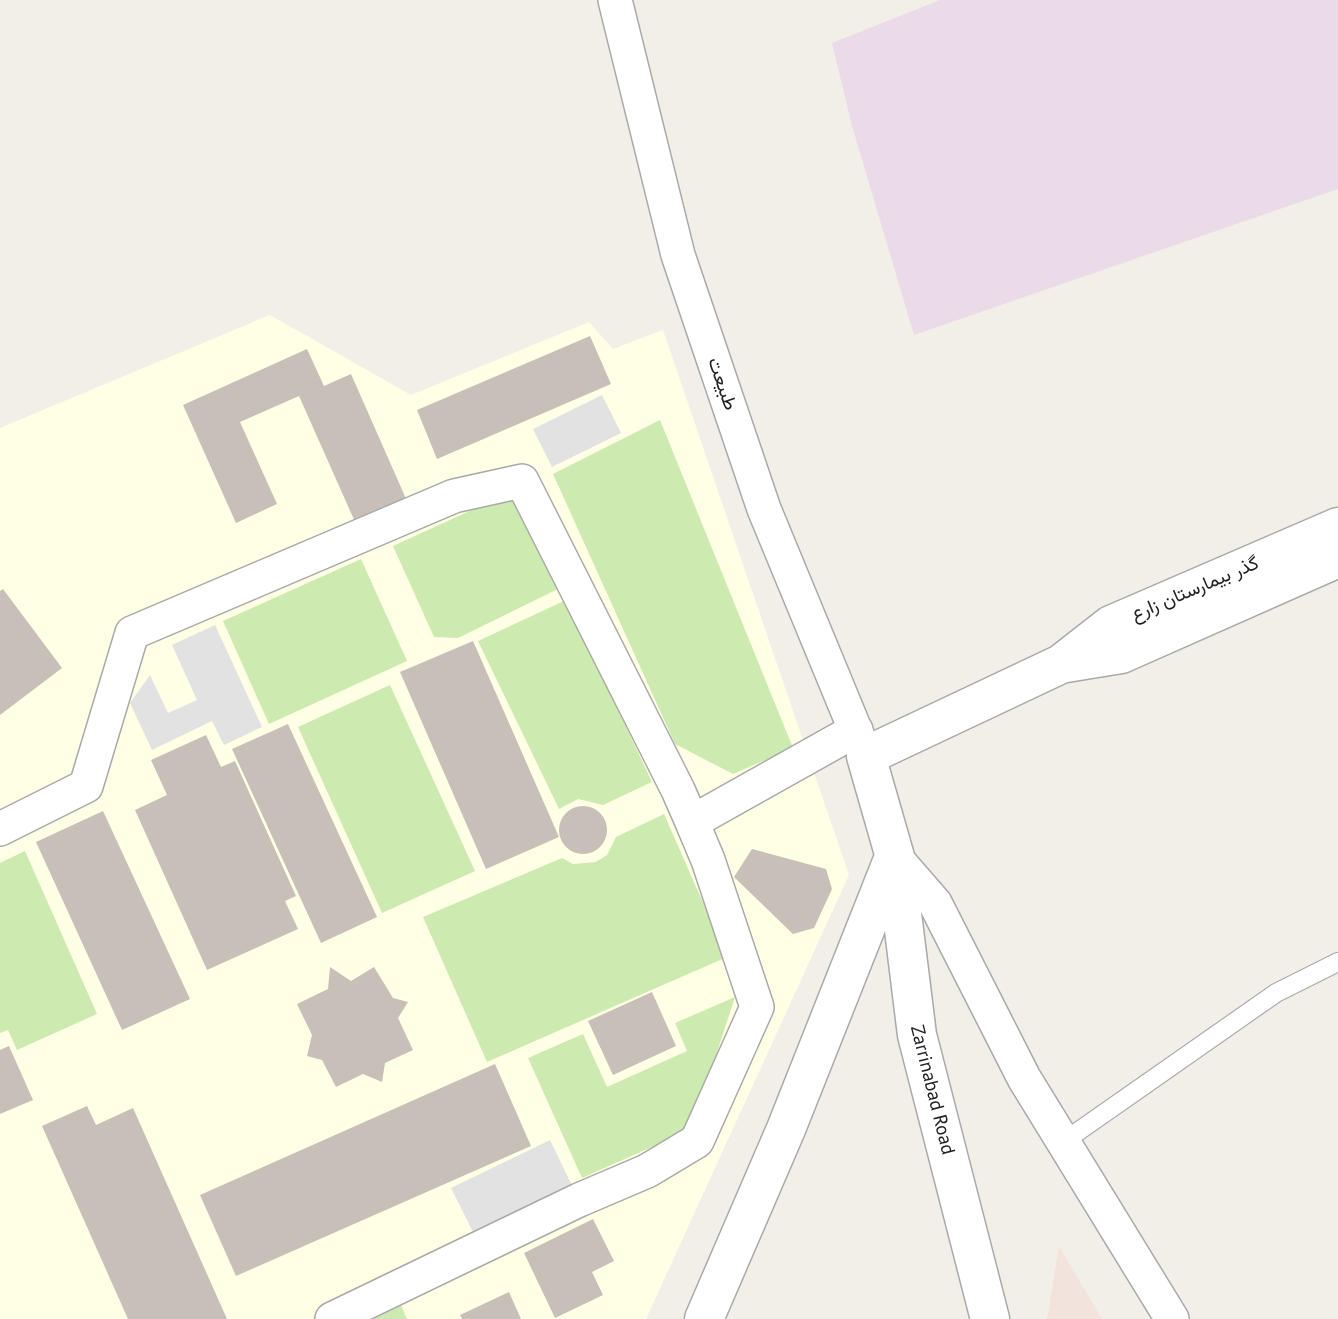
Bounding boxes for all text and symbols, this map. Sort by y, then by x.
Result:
street label: طبیعت [702,355,742,413]
street label: گذر بیمارستان زارع [1128,552,1262,626]
street label: Zarrinabad Road [905,1023,959,1157]

